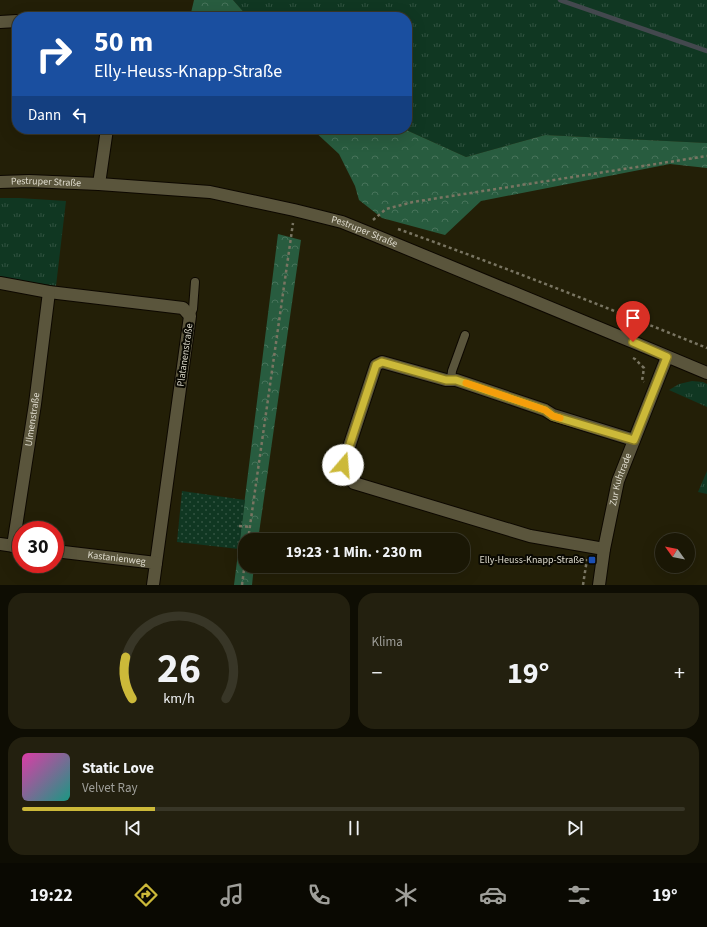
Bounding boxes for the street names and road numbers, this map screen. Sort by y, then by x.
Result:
street label: Pestruper Straße [11,174,81,190]
street label: Pestruper Straße [330,213,400,251]
street label: Platanenstraße [174,323,196,387]
street label: Ulmenstraße [22,392,43,447]
street label: Zur Kuhtrade [606,451,635,507]
street label: Kastanienweg [87,548,146,569]

